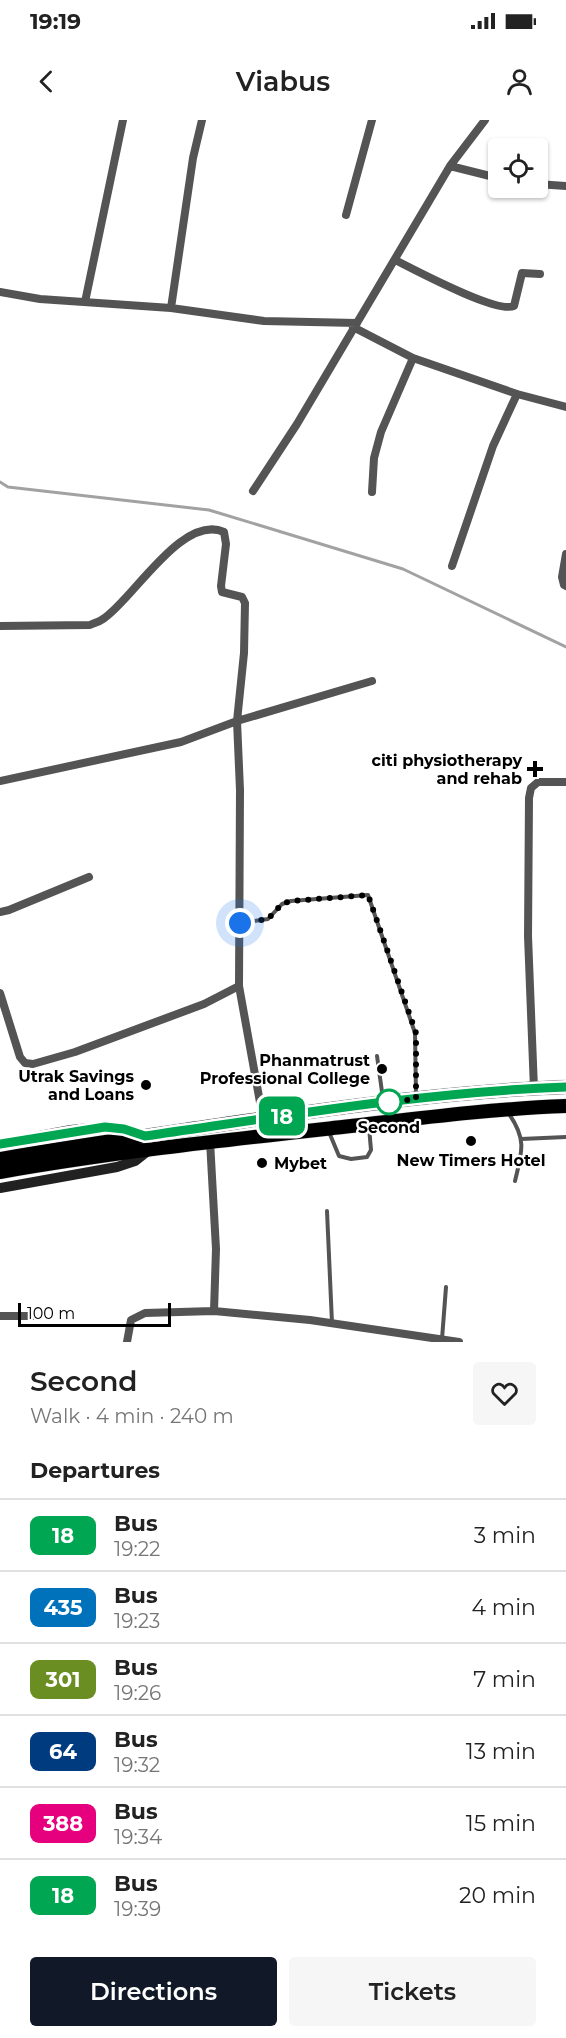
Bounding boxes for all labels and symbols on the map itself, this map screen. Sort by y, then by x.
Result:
place label: citi physiotherapy and rehab [372,751,522,788]
marker: citi physiotherapy and rehab [526,760,544,778]
your location [225,908,255,938]
place label: Phanmatrust Professional College [200,1051,370,1088]
marker: Phanmatrust Professional College [375,1062,389,1076]
place label: Utrak Savings and Loans [18,1067,134,1104]
marker: Utrak Savings and Loans [139,1078,153,1092]
marker: Second [376,1089,402,1115]
line badge: 18 [255,1096,309,1136]
place label: Second [358,1118,420,1137]
marker: New Timers Hotel [464,1134,478,1148]
place label: New Timers Hotel [397,1151,545,1170]
place label: Mybet [274,1154,327,1173]
marker: Mybet [255,1156,269,1170]
scale bar [18,1300,171,1328]

